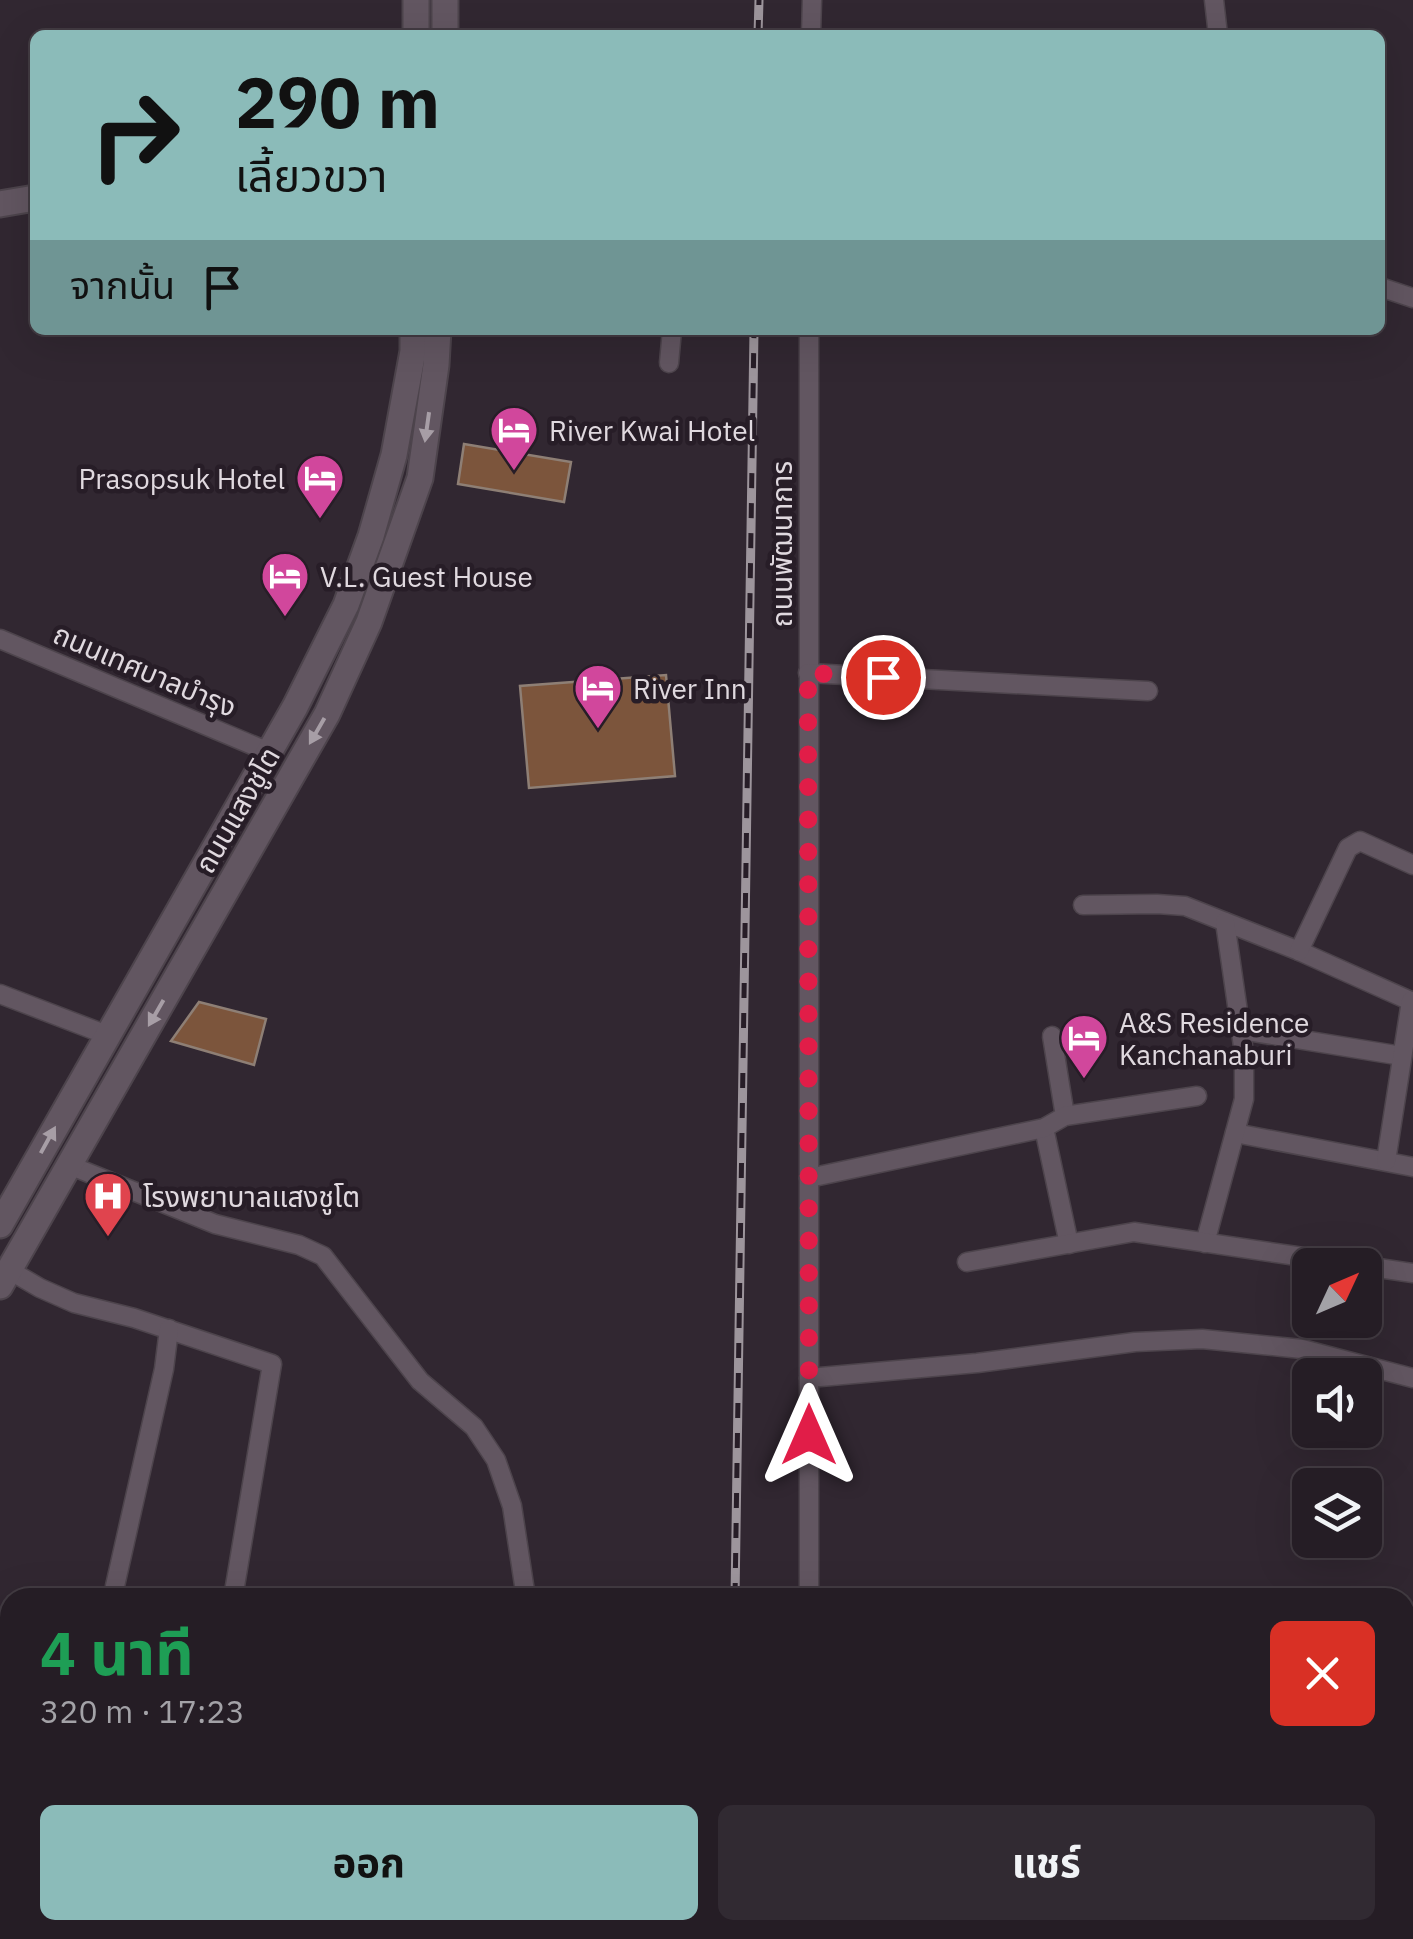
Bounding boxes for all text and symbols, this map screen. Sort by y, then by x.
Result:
text: 290 m [235,56,440,147]
icon: right [70,70,200,200]
text: เลี้ยวขวา [235,146,387,204]
text: จากนั้น [70,260,175,309]
icon: arrive [195,260,250,315]
hotel icon: River Kwai Hotel [488,404,540,472]
one-way arrow [419,412,435,443]
place label: River Kwai Hotel [549,412,755,449]
hotel icon: Prasopsuk Hotel [294,452,346,520]
place label: Prasopsuk Hotel [79,460,285,497]
street label: ถนนพัฒนาการ [763,461,800,627]
hotel icon: V.L. Guest House [259,550,311,618]
place label: V.L. Guest House [320,558,533,595]
street label: ถนนเทศบาลบำรุง [48,615,242,725]
pin [841,635,926,720]
icon: arrive [856,650,911,705]
hotel icon: River Inn [572,662,624,730]
place label: River Inn [633,670,747,707]
one-way arrow [309,717,326,745]
street label: ถนนแสงชูโต [186,740,288,880]
one-way arrow [148,999,165,1027]
place label: A&S Residence Kanchanaburi [1119,1004,1309,1073]
hotel icon: A&S Residence Kanchanaburi [1058,1012,1110,1080]
one-way arrow [39,1125,56,1154]
hospital icon: โรงพยาบาลแสงชูโต [82,1170,134,1238]
place label: โรงพยาบาลแสงชูโต [143,1178,360,1215]
north arrow [1292,1248,1382,1338]
map controls [1292,1248,1382,1558]
button: sound [1292,1358,1382,1448]
position arrow [757,1383,861,1487]
button: layers [1292,1468,1382,1558]
text: 4 นาที [40,1613,194,1692]
button: close [1270,1621,1375,1726]
text: 320 m · 17:23 [40,1690,245,1732]
button: ออก [40,1805,698,1920]
button: แชร์ [718,1805,1375,1920]

